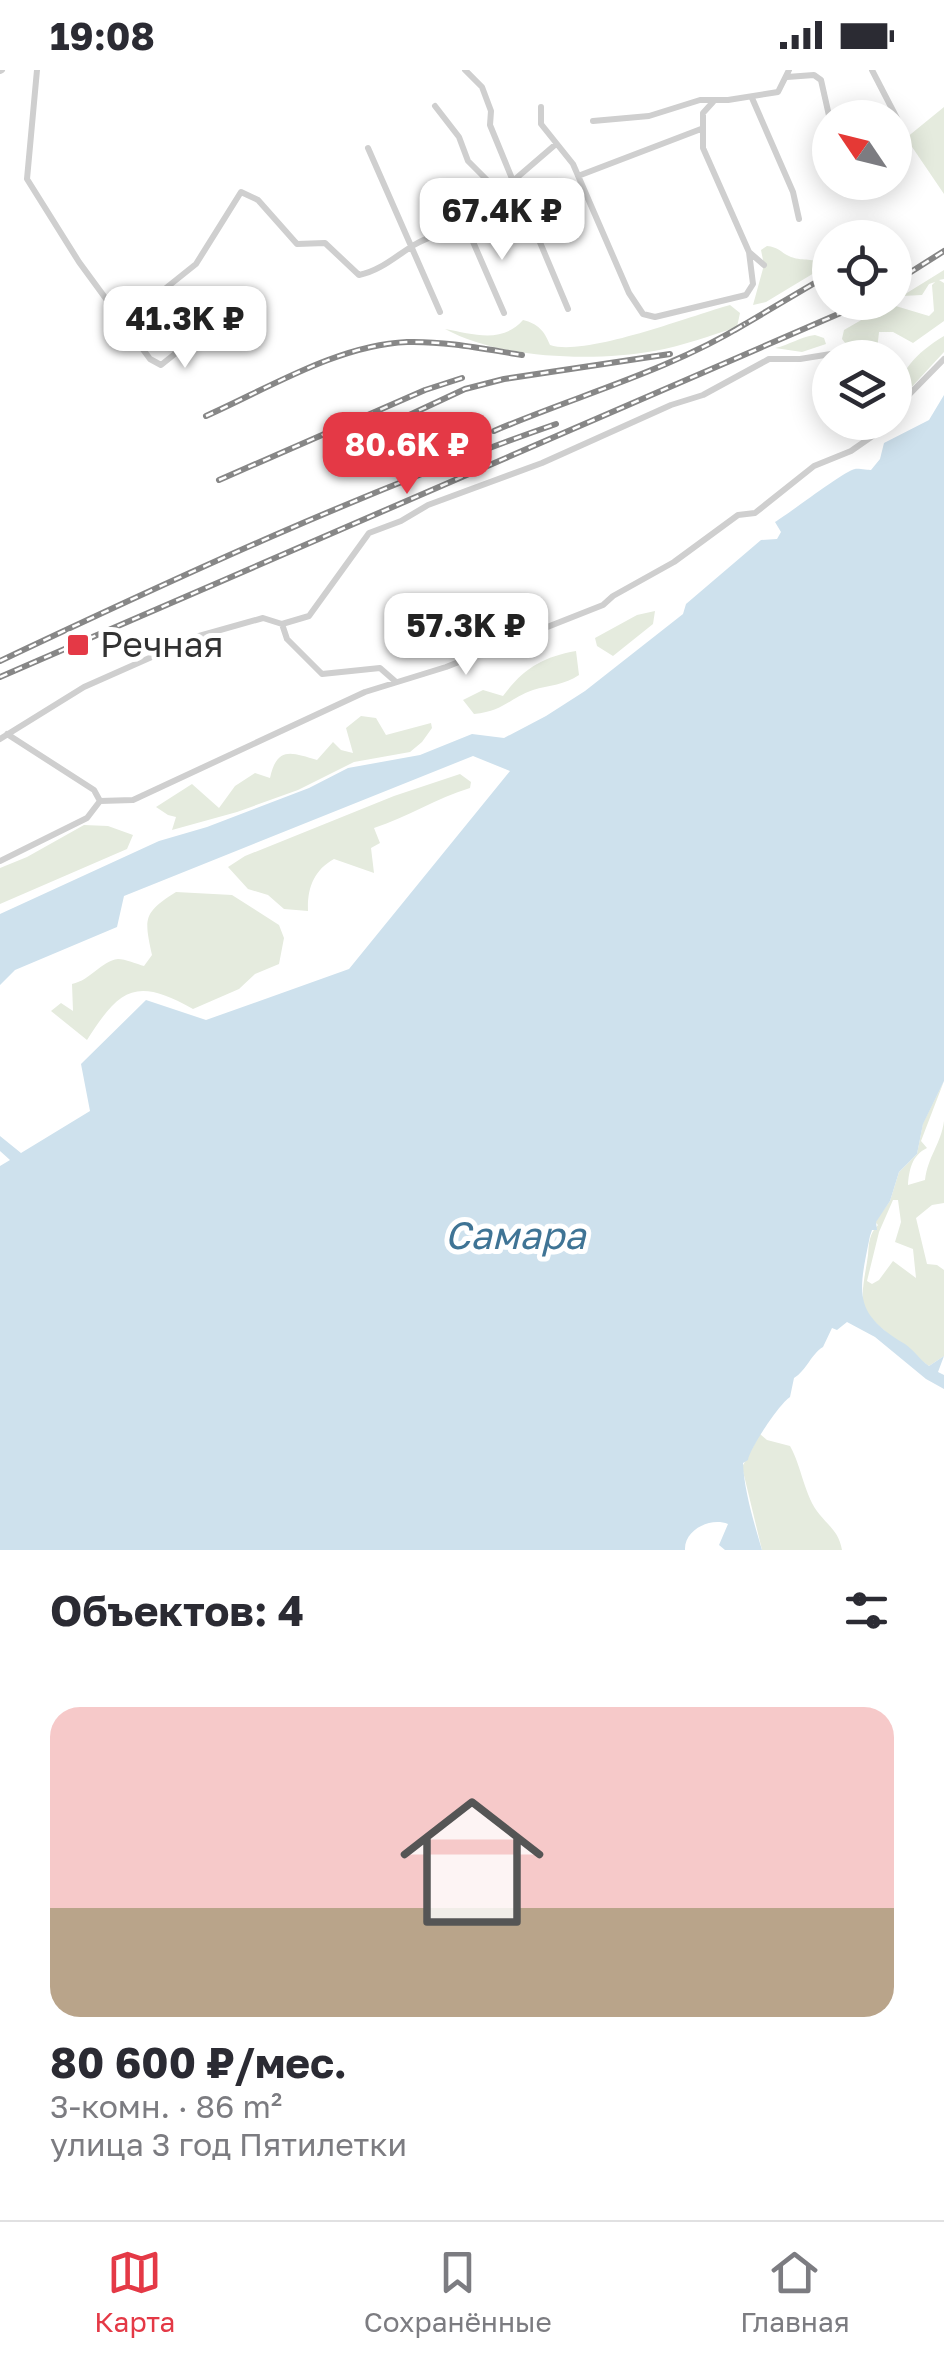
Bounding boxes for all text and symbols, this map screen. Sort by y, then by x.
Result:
text: 19:08 [50,13,155,58]
north arrow [812,100,912,200]
map controls [812,100,912,440]
pin: 67.4K ₽ [410,178,594,263]
text: 67.4K ₽ [442,191,562,229]
button: locate [812,220,912,320]
pin: 41.3K ₽ [93,286,277,371]
text: 41.3K ₽ [125,299,245,337]
button: layers [812,340,912,440]
pin: 80.6K ₽ [315,412,499,497]
text: 80.6K ₽ [345,425,469,463]
pin: 57.3K ₽ [374,593,558,678]
text: 57.3K ₽ [406,606,526,644]
place label: Речная [100,623,223,665]
marker: Речная [65,632,91,658]
water label: Самара [445,1212,587,1257]
icon: filters [839,1583,894,1638]
text: Объектов: 4 [50,1585,304,1635]
icon: home [382,1772,562,1952]
text: 80 600 ₽/мес. [50,2037,347,2087]
text: 3-комн. · 86 m² [50,2087,282,2125]
text: улица 3 год Пятилетки [50,2125,407,2163]
tab: Карта [94,2245,175,2338]
tab: Сохранённые [364,2245,552,2338]
tab: Главная [740,2245,850,2338]

